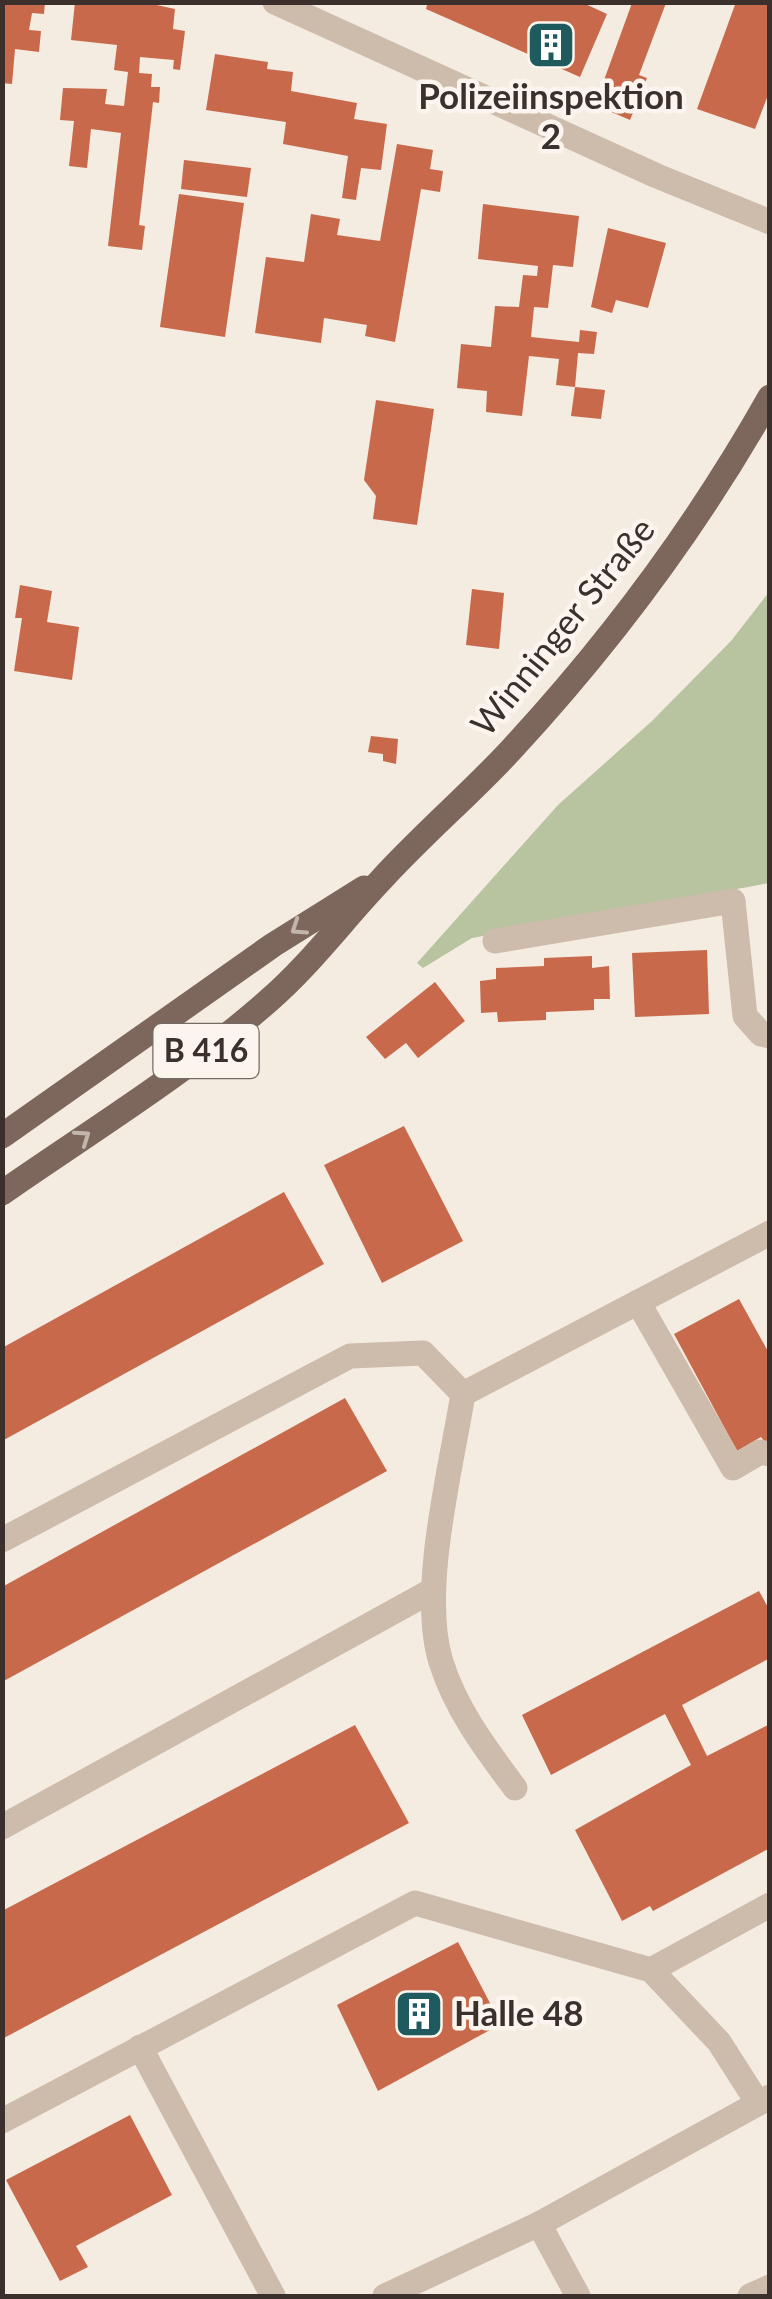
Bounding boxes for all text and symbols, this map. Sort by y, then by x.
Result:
building icon: Polizeiinspektion 2 [525,19,577,71]
place label: Polizeiinspektion 2 [418,74,684,156]
street label: Winninger Straße [461,508,662,743]
one-way arrow [291,916,309,935]
road number: B 416 [154,1024,258,1078]
one-way arrow [71,1131,90,1149]
building icon: Halle 48 [393,1988,445,2040]
place label: Halle 48 [454,1991,583,2033]

